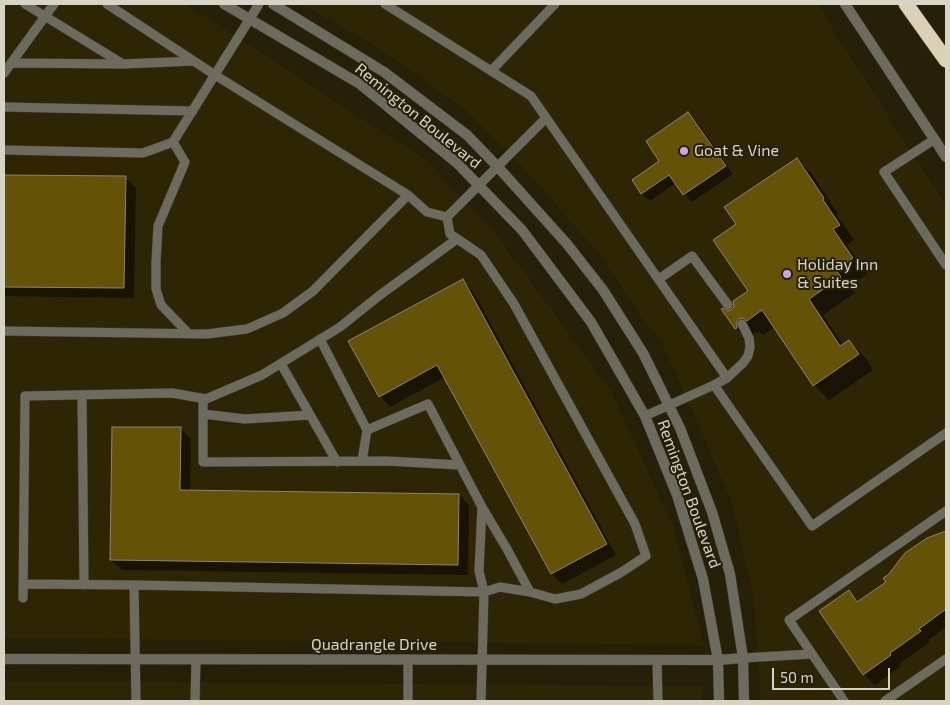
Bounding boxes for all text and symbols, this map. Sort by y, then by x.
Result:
street label: Remington Boulevard [351,59,485,173]
place label: Goat & Vine [694,141,779,161]
marker: Goat & Vine [678,145,690,157]
place label: Holiday Inn & Suites [797,255,878,293]
marker: Holiday Inn & Suites [781,268,793,280]
street label: Remington Boulevard [653,417,725,571]
street label: Quadrangle Drive [311,635,437,655]
scale bar [775,658,892,690]
text: 50 m [780,668,814,686]

